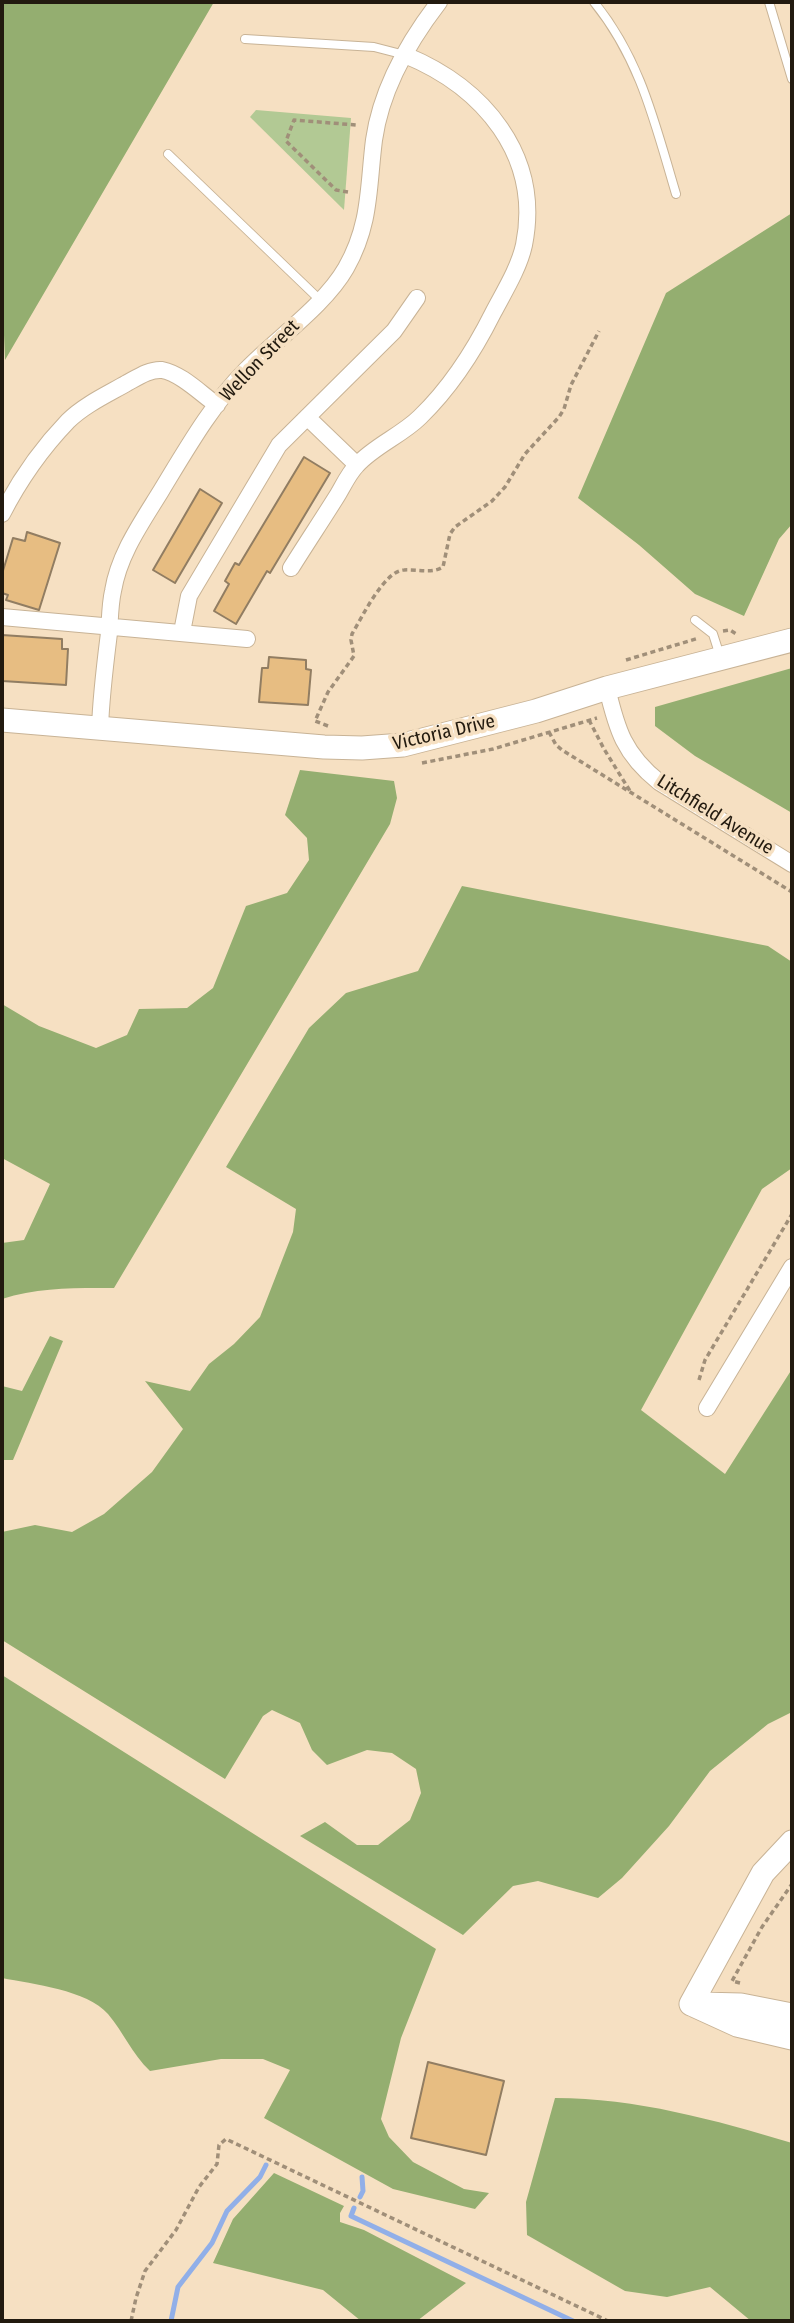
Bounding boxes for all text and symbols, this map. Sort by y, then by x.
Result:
street label: Wellon Street [215,315,305,407]
street label: Victoria Drive [391,710,497,756]
street label: Litchfield Avenue [652,770,778,860]

